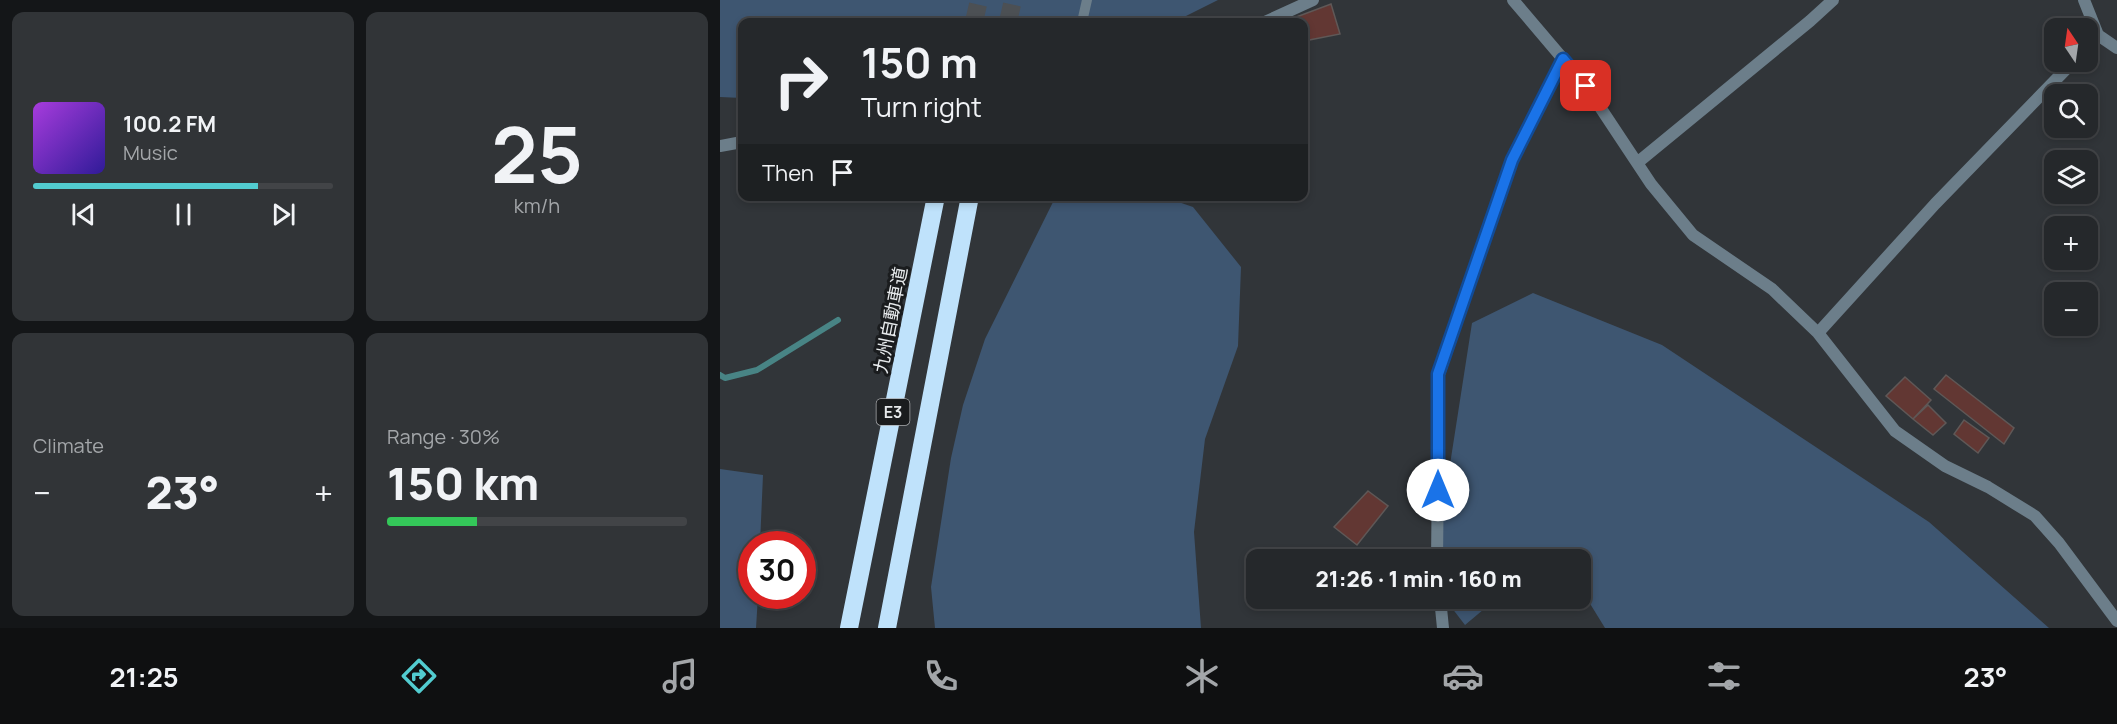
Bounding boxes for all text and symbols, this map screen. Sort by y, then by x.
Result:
north arrow [2044,18,2098,72]
map controls [2044,18,2098,336]
text: 150 m [861,33,978,91]
icon: right [762,42,840,120]
pin [1560,60,1611,111]
icon: arrive [1569,69,1602,102]
button: search [2044,84,2098,138]
text: Turn right [861,88,982,125]
text: 25 [491,100,583,206]
text: 100.2 FM [123,109,216,139]
text: Music [123,139,178,166]
button: layers [2044,150,2098,204]
icon: arrive [826,156,859,189]
text: Then [762,158,814,188]
text: km/h [514,192,560,219]
icon: previous [67,198,100,231]
icon: pause [167,198,200,231]
icon: next [267,198,300,231]
button: + [2044,216,2098,270]
street label: 九州自動車道 [868,265,912,375]
button: − [2044,282,2098,336]
road number: E3 [876,399,910,425]
text: Range · 30% [387,423,500,450]
text: Climate [33,432,104,459]
text: 150 km [387,452,539,514]
position arrow [1406,458,1470,522]
text: 23° [145,461,219,523]
text: − [33,470,51,515]
text: + [314,470,333,515]
speed limit sign: 30 [738,531,816,609]
text: 21:26 · 1 min · 160 m [1315,564,1522,594]
icon: directions [398,655,440,697]
icon: music [659,655,701,697]
icon: phone [920,655,962,697]
icon: climate [1181,655,1223,697]
icon: car [1442,655,1484,697]
icon: filters [1703,655,1745,697]
text: 21:25 [110,658,179,695]
text: 23° [1964,658,2008,695]

